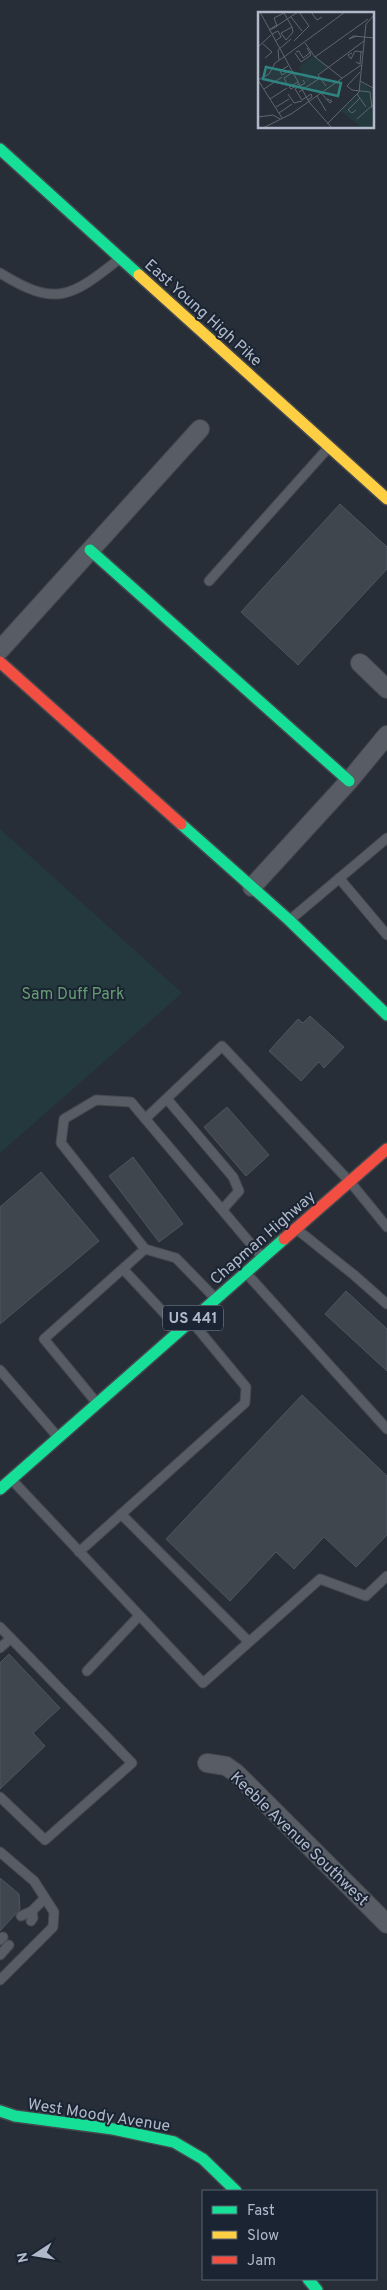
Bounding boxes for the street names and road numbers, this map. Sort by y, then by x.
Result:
street label: East Young High Pike [140,256,265,371]
street label: Chapman Highway [206,1187,320,1290]
road number: US 441 [163,1306,223,1330]
street label: Keeble Avenue Southwest [225,1768,372,1911]
street label: West Moody Avenue [26,2095,171,2137]

